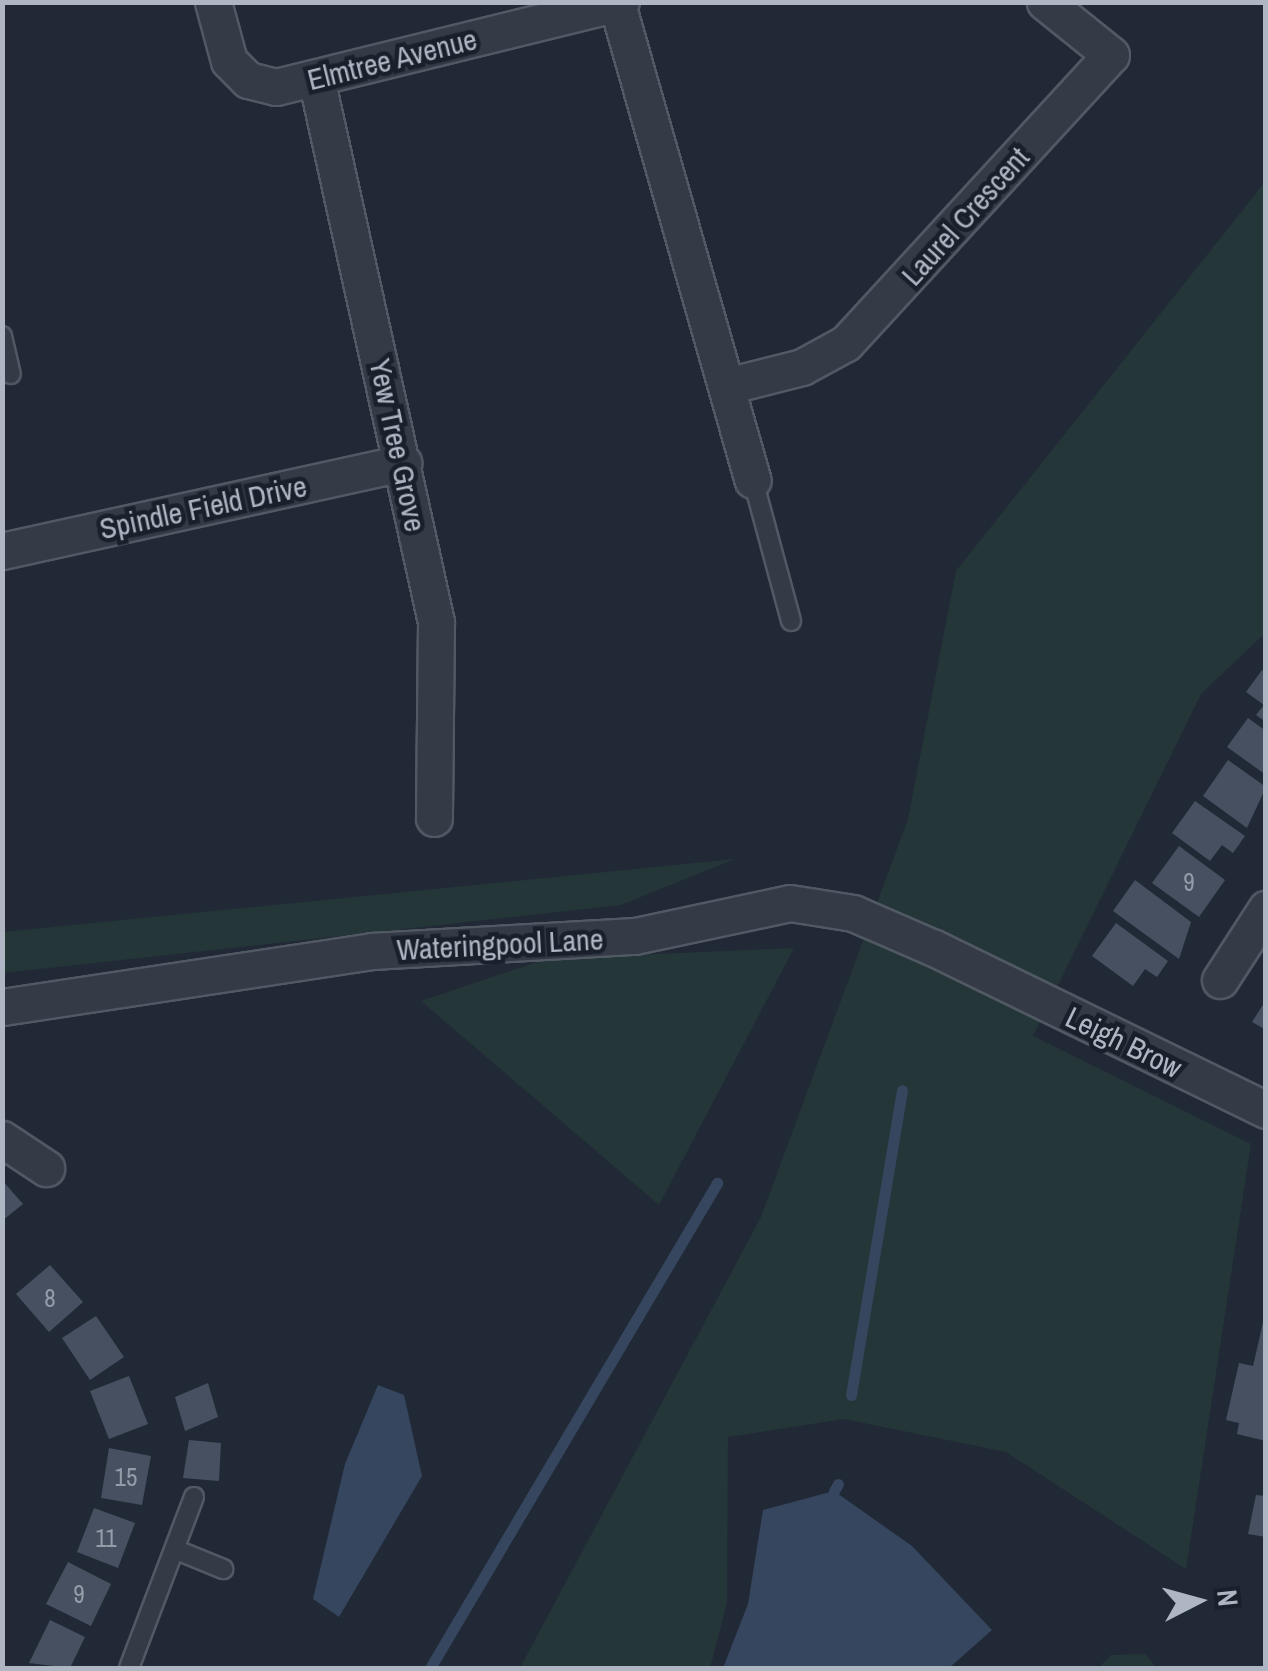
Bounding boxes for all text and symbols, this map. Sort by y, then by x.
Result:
street label: Elmtree Avenue [303,20,481,98]
street label: Laurel Crescent [894,139,1036,293]
street label: Yew Tree Grove [362,355,434,535]
street label: Spindle Field Drive [96,468,310,546]
house number: 9 [1183,867,1195,897]
street label: Wateringpool Lane [396,921,604,967]
street label: Leigh Brow [1060,999,1188,1085]
house number: 8 [44,1283,56,1313]
house number: 15 [115,1462,137,1492]
house number: 11 [95,1523,117,1553]
north arrow [1148,1551,1248,1651]
house number: 9 [73,1579,85,1609]
text: N [1208,1588,1248,1608]

